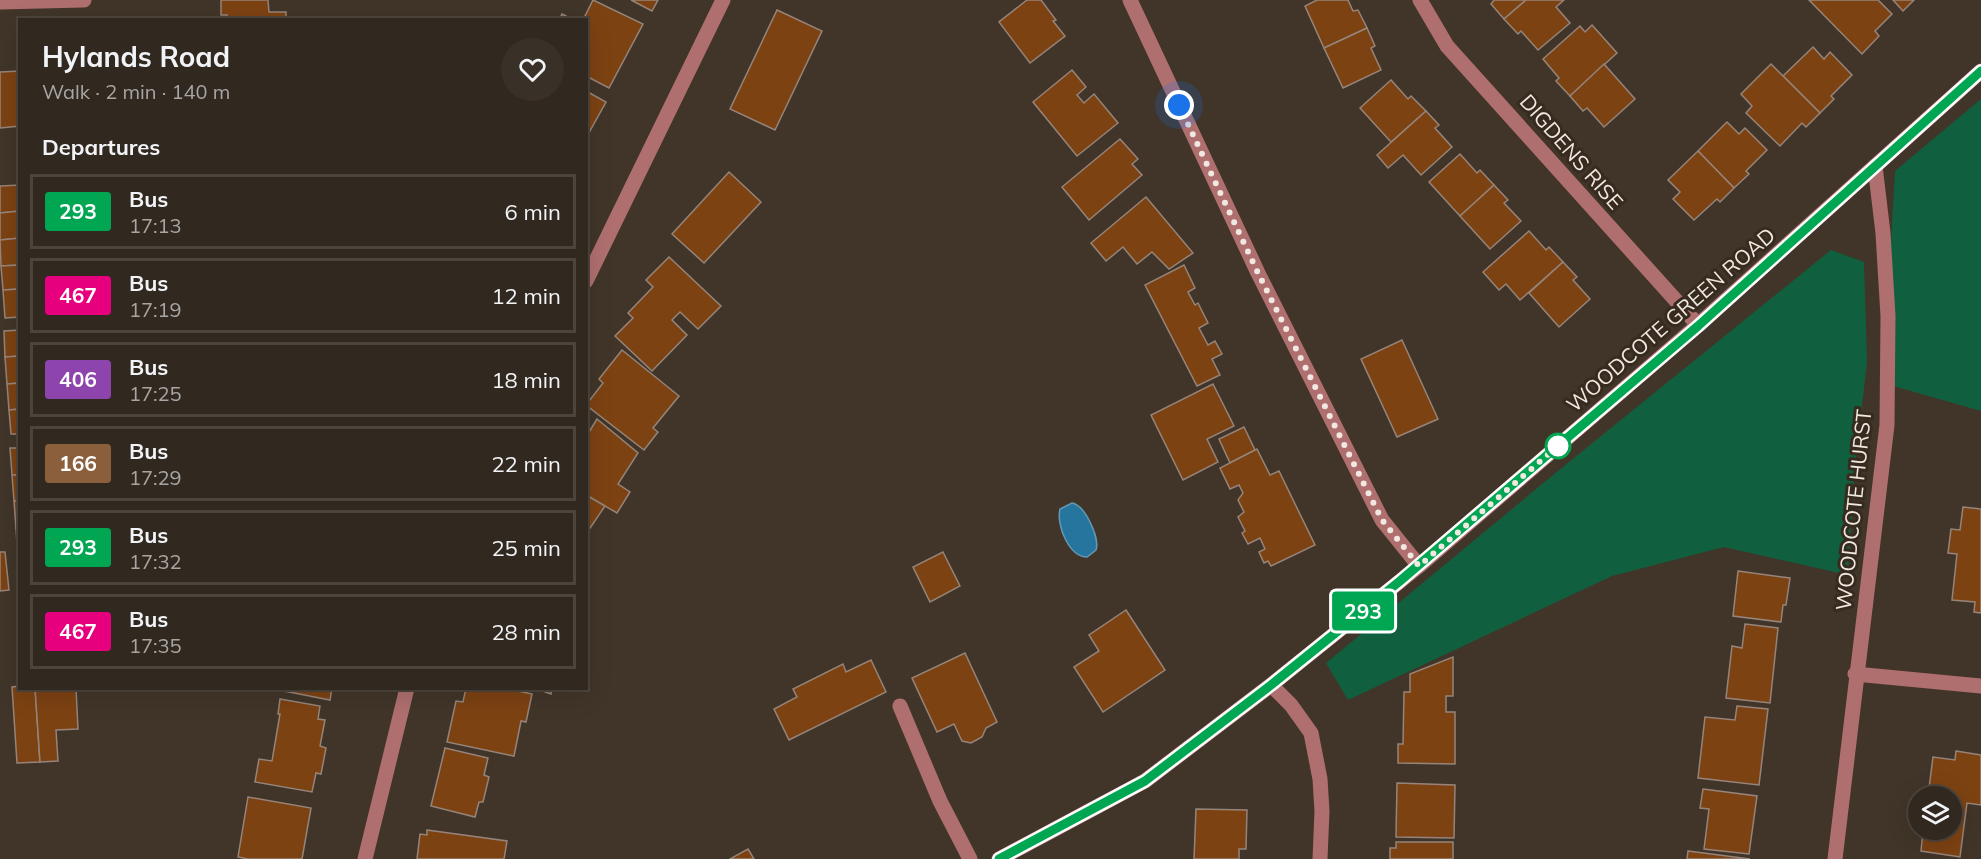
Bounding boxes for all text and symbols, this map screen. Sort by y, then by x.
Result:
button: heart [501,38,564,101]
text: Hylands Road [42,39,230,74]
text: Walk · 2 min · 140 m [42,79,230,104]
street label: DIGDENS RISE [1515,88,1629,214]
your location [1164,90,1194,120]
text: Departures [42,133,160,161]
text: Bus [129,185,168,213]
text: 293 [59,198,97,224]
text: 6 min [505,198,561,226]
text: 17:13 [129,213,182,238]
street label: WOODCOTE GREEN ROAD [1561,221,1780,417]
text: Bus [129,269,168,297]
text: 467 [59,282,97,308]
text: 12 min [491,282,561,310]
text: 17:19 [129,297,182,322]
text: Bus [129,353,168,381]
text: 406 [59,366,97,392]
text: 18 min [491,366,561,394]
text: 17:25 [129,381,182,406]
street label: WOODCOTE HURST [1830,408,1877,612]
unlabelled marker [1545,433,1571,459]
text: Bus [129,437,168,465]
text: 166 [59,450,97,476]
text: 22 min [491,450,561,478]
text: 17:29 [129,465,182,490]
text: Bus [129,521,168,549]
text: 293 [59,534,97,560]
text: 25 min [491,534,561,562]
text: 17:32 [129,549,182,574]
line badge: 293 [1328,592,1398,630]
text: 293 [1344,598,1382,624]
text: Bus [129,605,168,633]
text: 467 [59,618,97,644]
text: 28 min [491,618,561,646]
text: 17:35 [129,633,182,658]
map controls [1908,786,1962,840]
button: layers [1908,786,1962,840]

